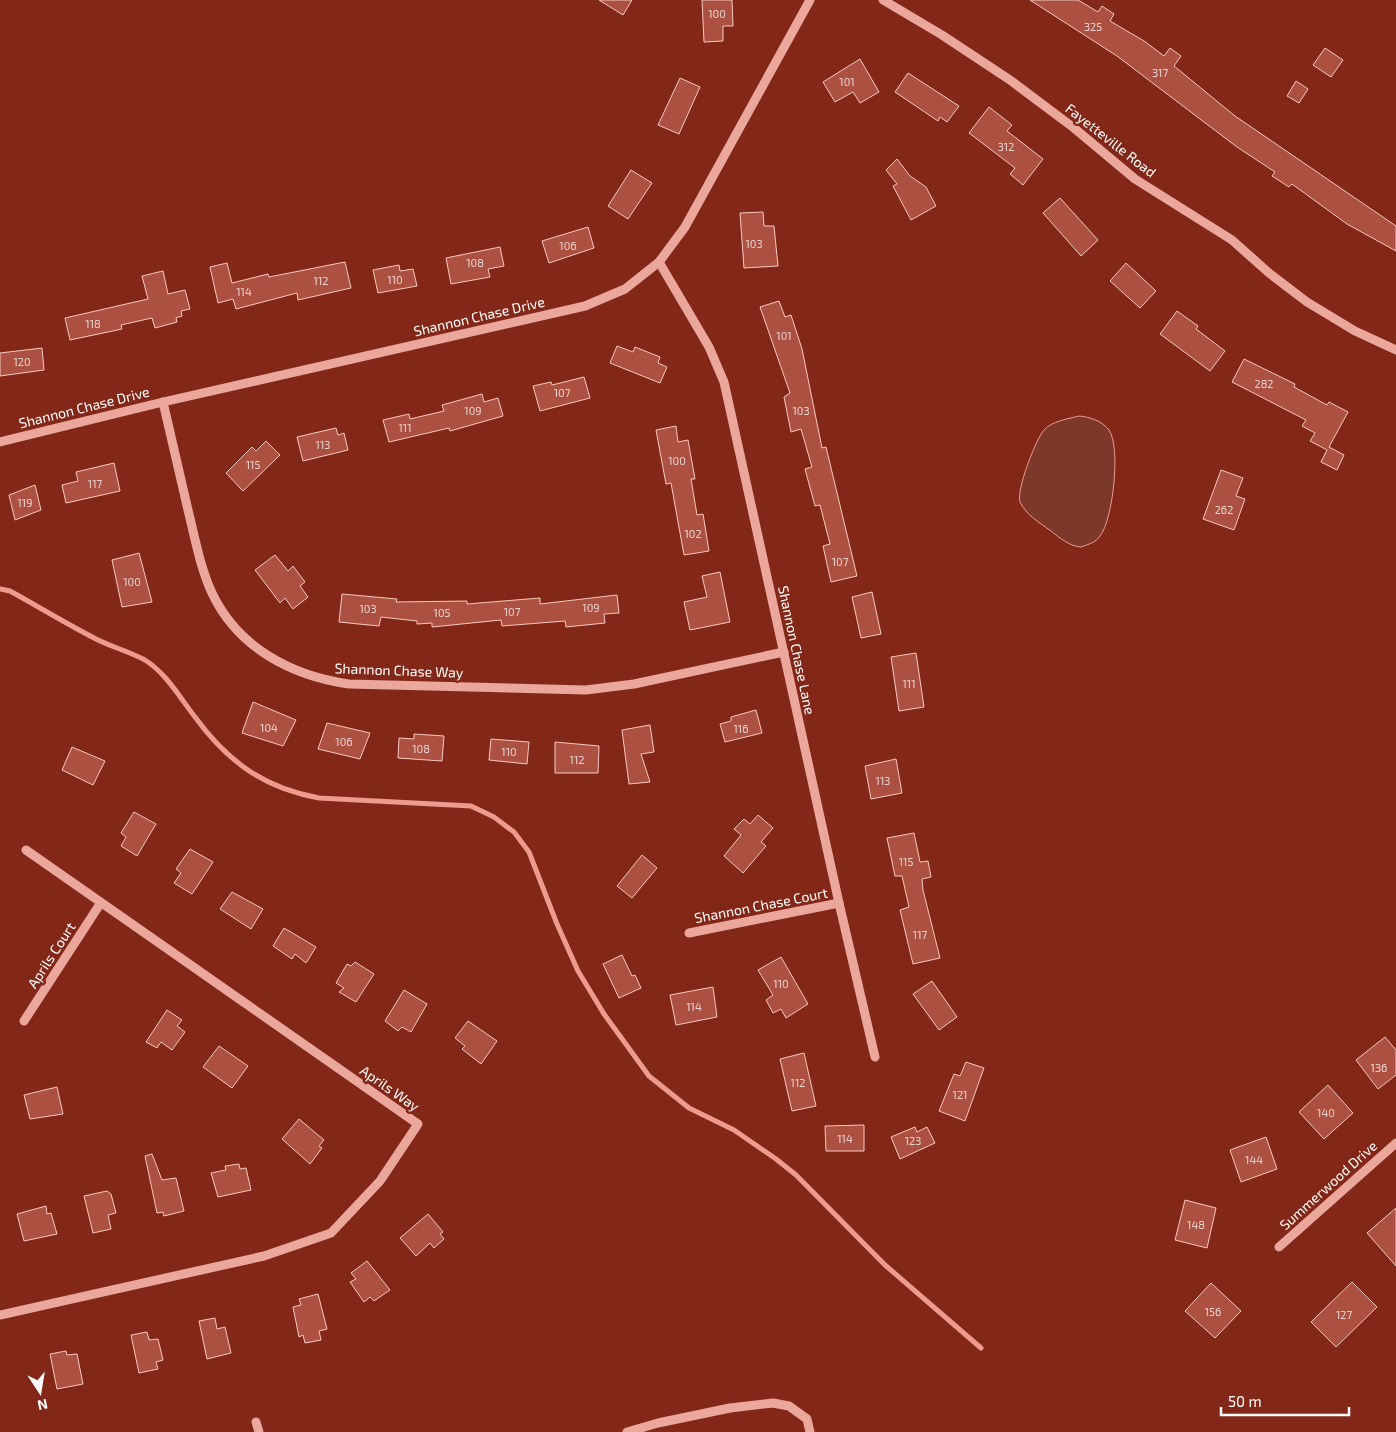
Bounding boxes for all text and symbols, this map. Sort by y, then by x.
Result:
house number: 100 [708,7,726,20]
house number: 325 [1084,20,1102,33]
house number: 317 [1152,66,1168,79]
house number: 101 [839,75,855,88]
street label: Fayetteville Road [1062,99,1160,181]
house number: 312 [998,140,1014,153]
house number: 103 [745,237,763,250]
house number: 106 [559,239,577,252]
house number: 108 [466,256,484,269]
house number: 110 [387,273,403,286]
house number: 112 [314,274,328,287]
house number: 114 [236,285,252,298]
street label: Shannon Chase Drive [412,293,546,339]
house number: 118 [85,317,101,330]
house number: 101 [776,329,792,342]
house number: 120 [13,355,31,368]
house number: 282 [1254,377,1274,390]
street label: Shannon Chase Drive [17,383,151,431]
house number: 107 [554,386,571,399]
house number: 109 [464,404,482,417]
house number: 103 [792,404,810,417]
house number: 111 [398,421,412,434]
house number: 113 [316,438,330,451]
house number: 100 [668,454,686,467]
house number: 115 [246,458,260,471]
house number: 117 [88,477,103,490]
house number: 119 [17,496,33,509]
house number: 262 [1215,503,1233,516]
house number: 102 [684,527,702,540]
house number: 107 [832,555,849,568]
house number: 100 [123,575,141,588]
street label: Shannon Chase Lane [775,584,819,716]
house number: 109 [582,601,600,614]
house number: 103 [359,602,377,615]
house number: 107 [504,605,521,618]
house number: 105 [434,606,451,619]
street label: Shannon Chase Way [334,659,464,681]
house number: 111 [902,677,916,690]
house number: 104 [260,721,278,734]
house number: 116 [733,722,749,735]
house number: 106 [335,735,353,748]
house number: 108 [412,742,430,755]
house number: 110 [501,745,517,758]
house number: 112 [570,753,584,766]
house number: 113 [876,774,890,787]
house number: 115 [899,855,913,868]
street label: Shannon Chase Court [693,884,829,926]
street label: Aprils Court [23,919,79,991]
house number: 117 [913,928,928,941]
house number: 110 [773,977,789,990]
house number: 114 [686,1000,702,1013]
street label: Aprils Way [357,1061,423,1115]
house number: 136 [1371,1061,1387,1074]
house number: 112 [791,1076,805,1089]
house number: 121 [953,1088,967,1101]
house number: 140 [1317,1106,1335,1119]
house number: 114 [837,1132,853,1145]
house number: 123 [905,1134,921,1147]
street label: Summerwood Drive [1276,1137,1380,1233]
house number: 144 [1245,1153,1263,1166]
house number: 148 [1187,1218,1205,1231]
house number: 156 [1205,1305,1221,1318]
house number: 127 [1336,1308,1352,1321]
north arrow [15,1367,65,1417]
scale bar [1221,1384,1348,1416]
text: 50 m [1228,1392,1262,1410]
text: N [36,1396,50,1415]

